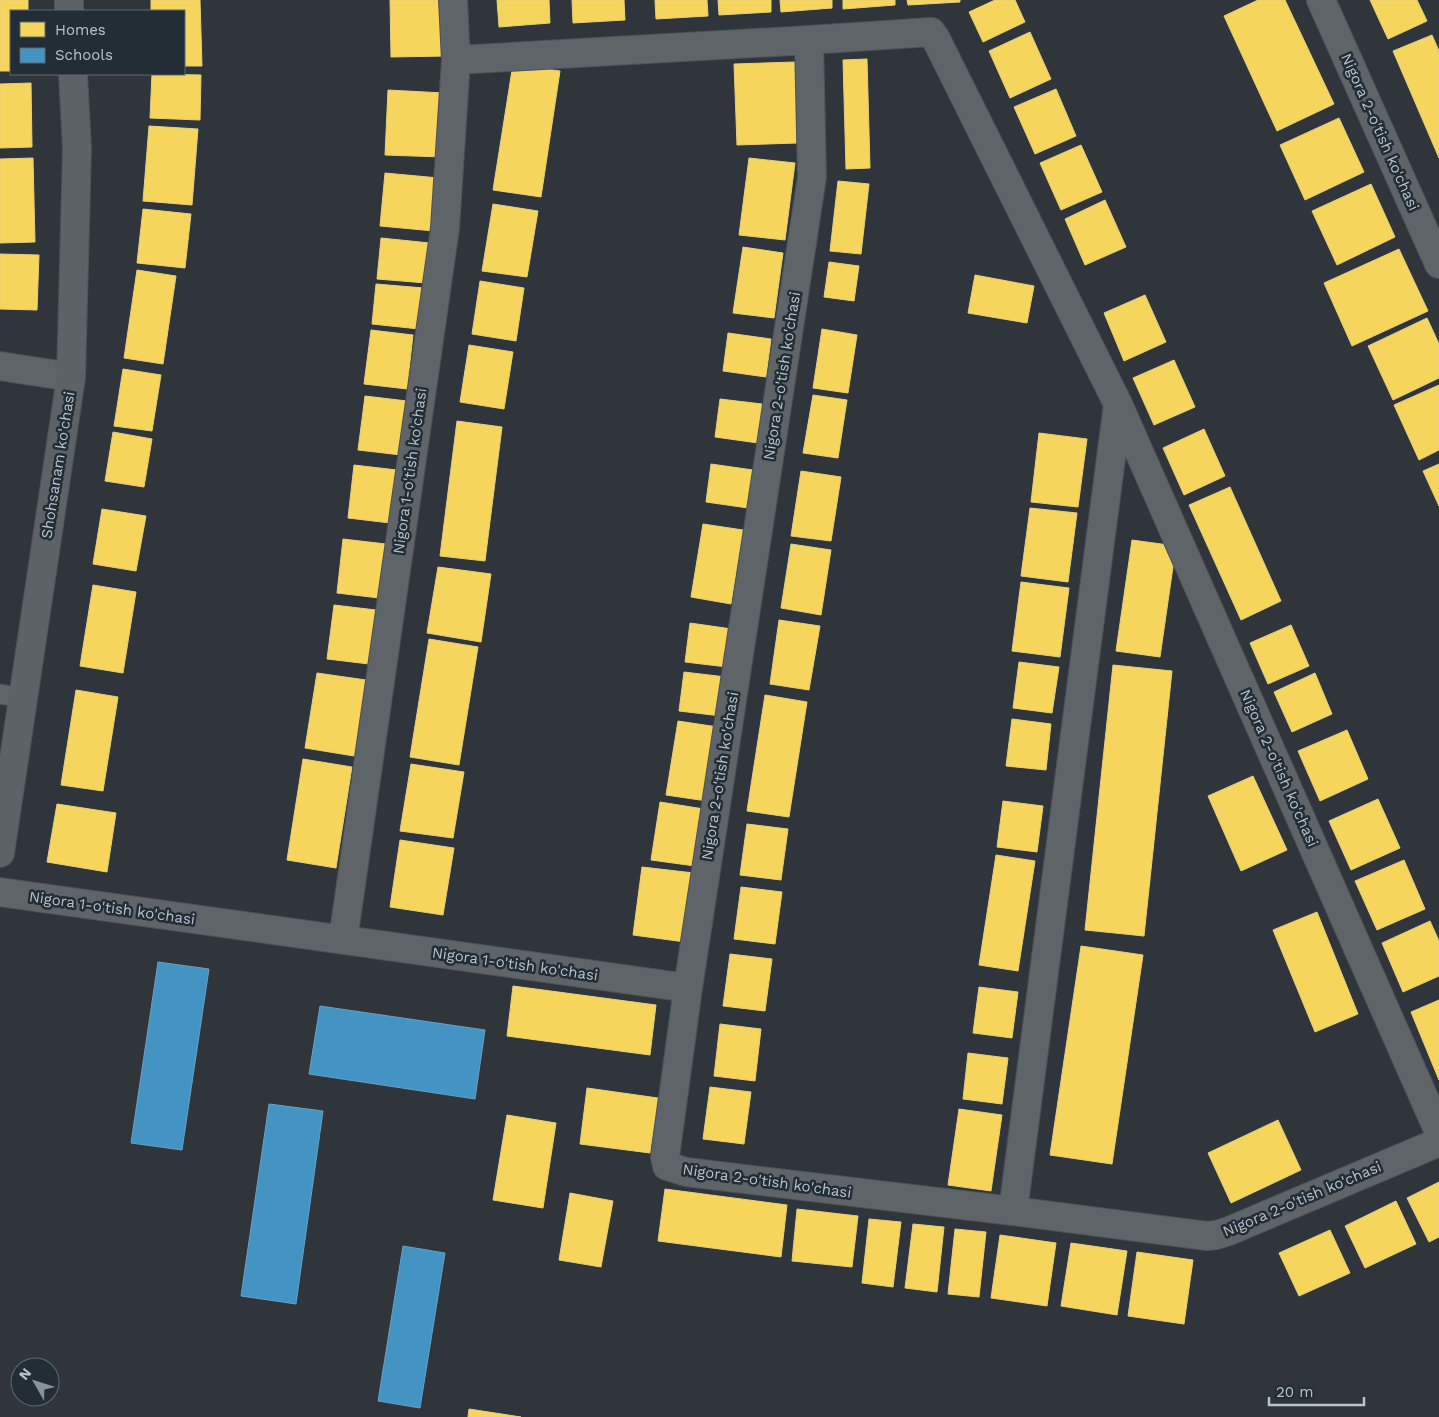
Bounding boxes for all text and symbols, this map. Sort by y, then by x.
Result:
legend [10,10,185,75]
text: Homes [55,21,106,39]
text: Schools [55,46,113,64]
street label: Nigora 2-o'tish ko'chasi [1337,51,1423,213]
street label: Nigora 2-o'tish ko'chasi [760,290,804,462]
street label: Nigora 1-o'tish ko'chasi [389,387,431,555]
street label: Shohsanam ko'chasi [37,390,79,540]
street label: Nigora 2-o'tish ko'chasi [1236,687,1322,849]
street label: Nigora 2-o'tish ko'chasi [698,690,742,862]
street label: Nigora 1-o'tish ko'chasi [28,887,196,929]
street label: Nigora 1-o'tish ko'chasi [431,943,599,985]
street label: Nigora 2-o'tish ko'chasi [1220,1157,1384,1241]
street label: Nigora 2-o'tish ko'chasi [681,1160,853,1202]
north arrow [10,1357,60,1407]
text: N [15,1365,34,1383]
scale bar [1269,1374,1364,1406]
text: 20 m [1276,1383,1314,1401]

